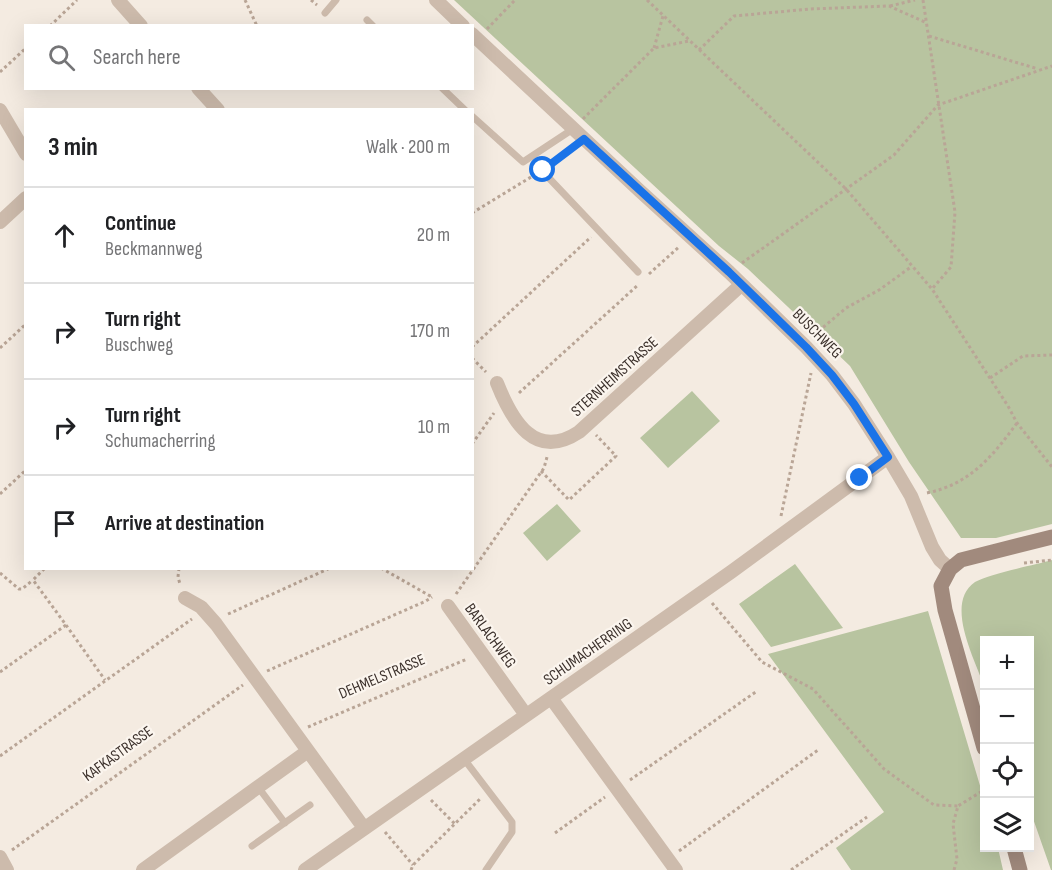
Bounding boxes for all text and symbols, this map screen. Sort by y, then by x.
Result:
search box [24,24,474,90]
icon: search [45,41,78,74]
text: Search here [93,44,180,71]
text: 3 min [48,132,98,163]
text: Walk · 200 m [366,135,450,159]
route start [529,156,555,182]
text: Continue [105,210,176,237]
icon: ahead [48,219,81,252]
text: 20 m [417,223,450,247]
text: Beckmannweg [105,237,202,261]
street label: BUSCHWEG [788,305,846,363]
text: Turn right [105,306,181,333]
icon: right [48,315,81,348]
text: 170 m [410,319,450,343]
text: Buschweg [105,333,173,357]
street label: STERNHEIMSTRASSE [568,333,662,421]
text: Turn right [105,402,181,429]
icon: right [48,411,81,444]
text: 10 m [418,415,450,439]
text: Schumacherring [105,429,215,453]
route end [846,464,872,490]
icon: arrive [48,507,81,540]
text: Arrive at destination [105,510,264,537]
street label: BARLACHWEG [460,600,520,672]
street label: SCHUMACHERRING [540,615,636,689]
map controls [980,636,1034,852]
button: + [980,636,1034,690]
street label: DEHMELSTRASSE [336,650,428,704]
button: − [980,690,1034,744]
street label: KAFKASTRASSE [79,722,157,786]
button: locate [980,744,1034,798]
button: layers [980,798,1034,852]

